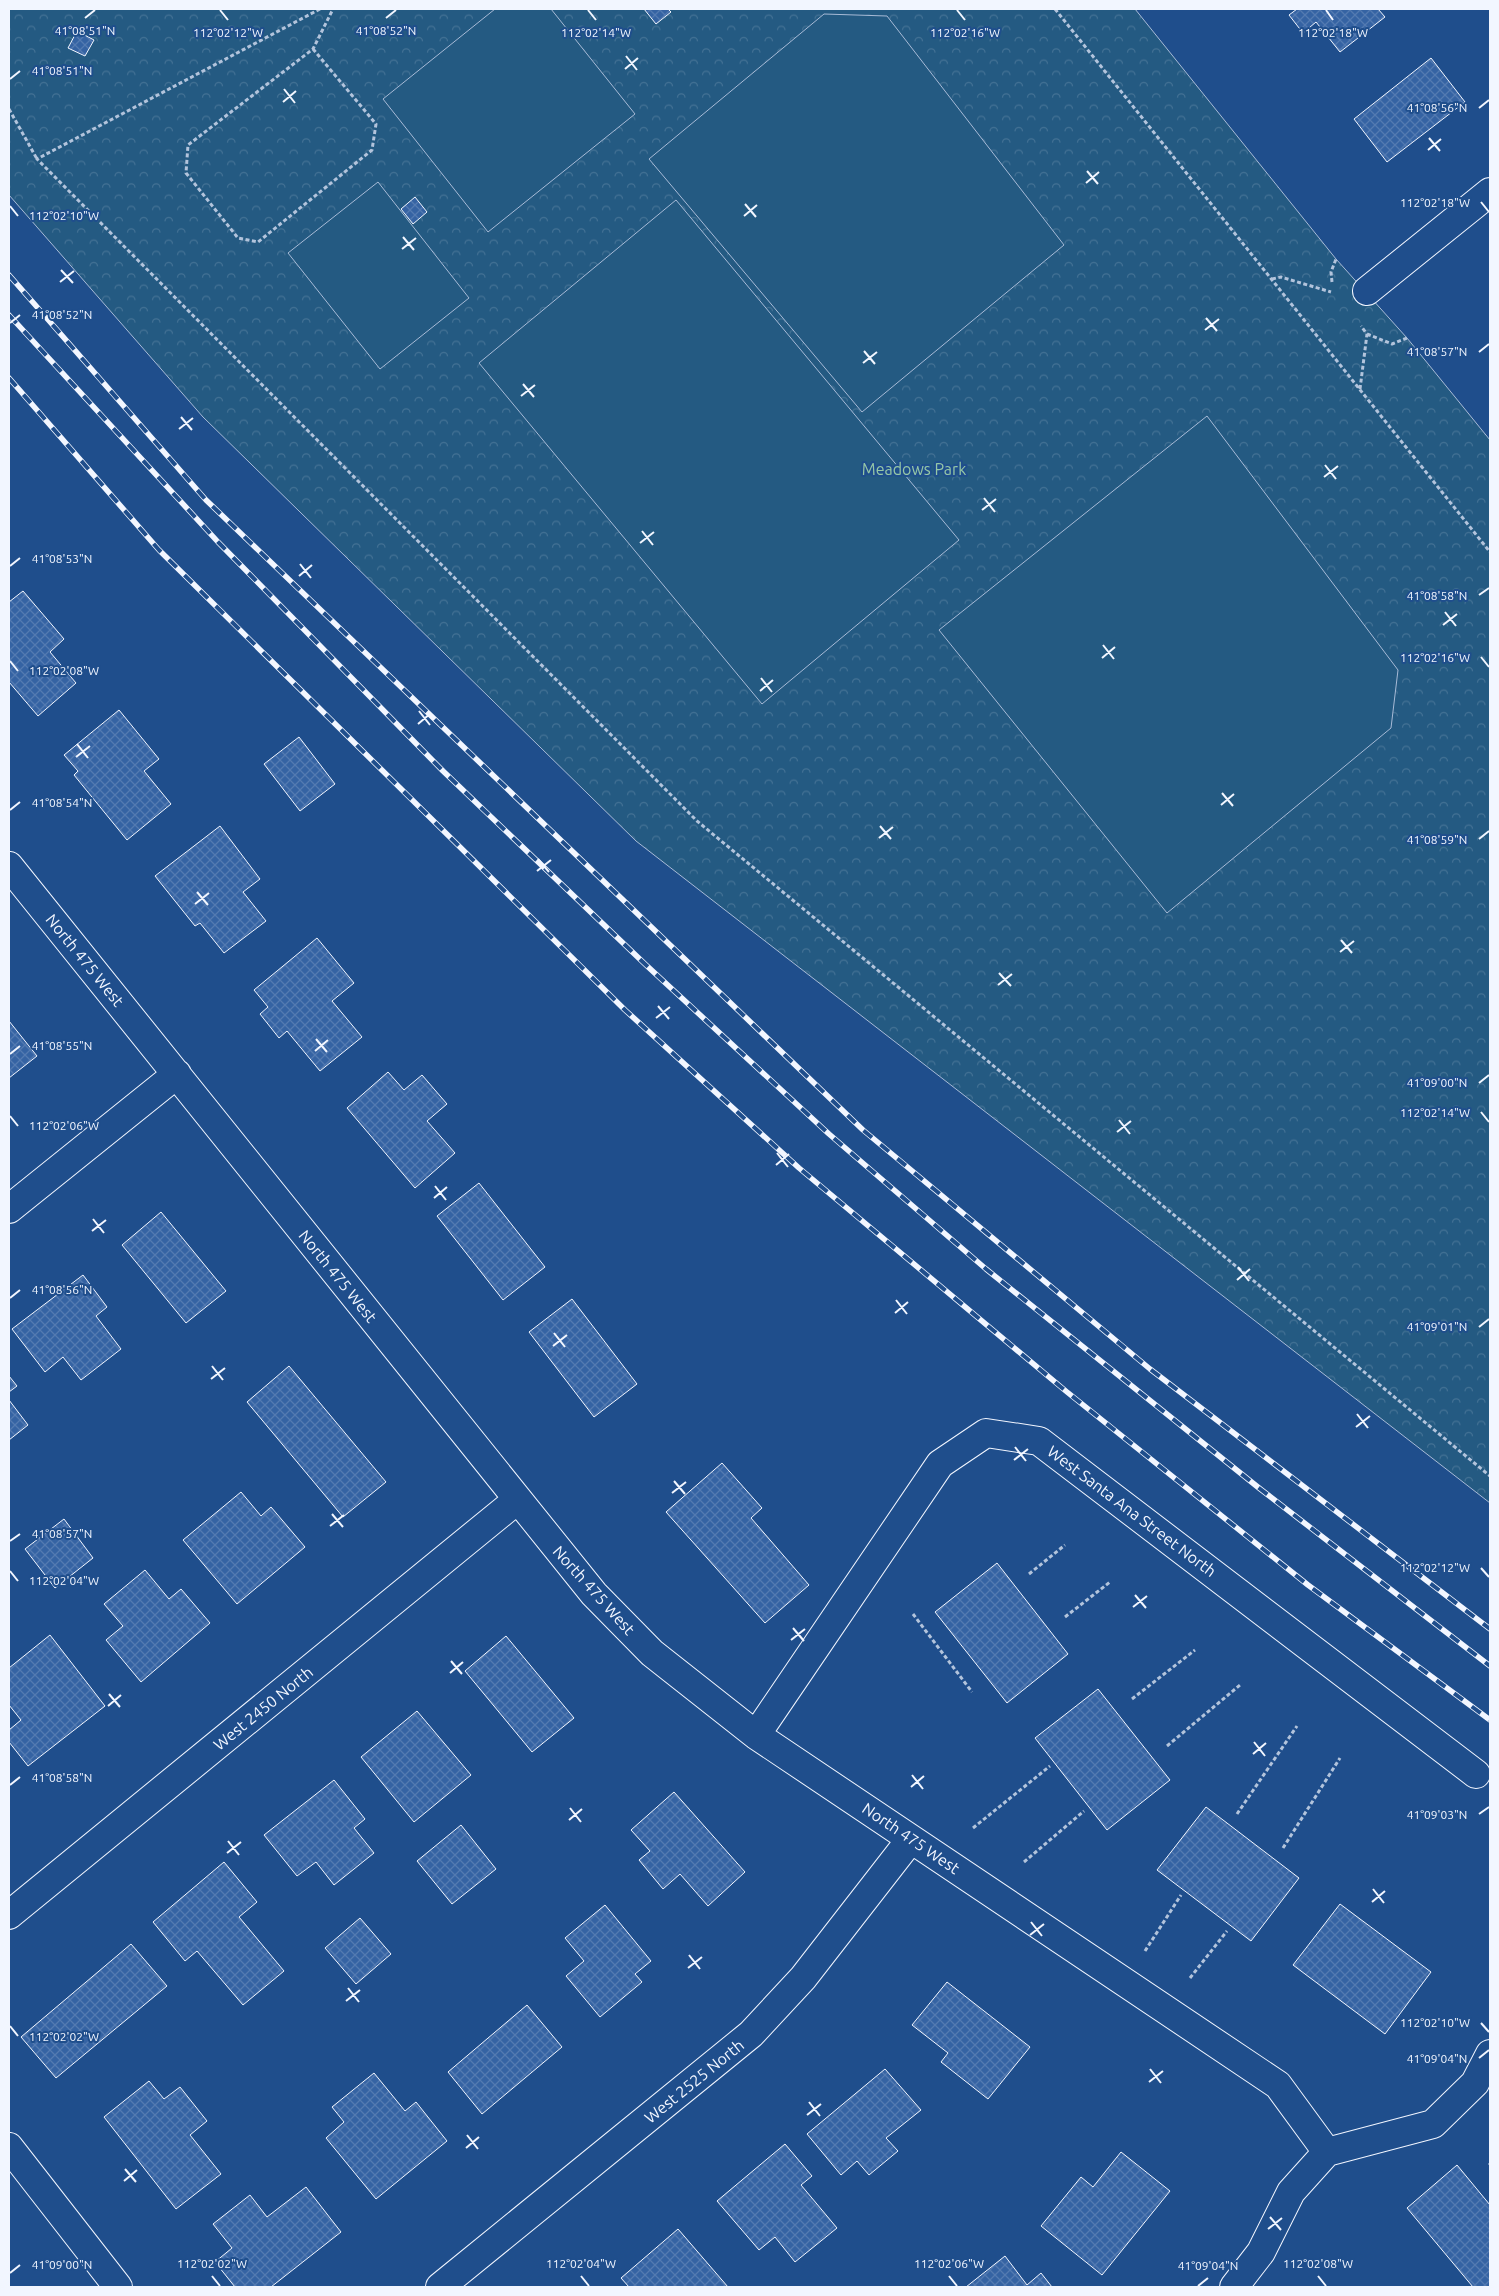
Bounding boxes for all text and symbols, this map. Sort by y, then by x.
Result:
text: 41°08'51"N [55,24,115,37]
text: 41°08'52"N [356,24,416,37]
text: 112°02'12"W [193,26,263,39]
text: 112°02'14"W [561,26,631,39]
text: 112°02'16"W [930,26,1000,39]
text: 112°02'18"W [1298,26,1368,39]
text: 41°08'51"N [32,64,92,77]
text: 41°08'56"N [1407,101,1467,114]
text: 112°02'18"W [1400,196,1470,209]
text: 112°02'10"W [29,209,99,222]
text: 41°08'52"N [32,308,92,321]
text: 41°08'57"N [1407,345,1467,358]
park label: Meadows Park [862,460,966,478]
text: 41°08'53"N [32,552,92,565]
text: 41°08'58"N [1407,589,1467,602]
text: 112°02'16"W [1400,651,1470,664]
text: 112°02'08"W [29,664,99,677]
text: 41°08'54"N [32,796,92,809]
text: 41°08'59"N [1407,833,1467,846]
street label: North 475 West [42,910,128,1010]
text: 41°08'55"N [32,1039,92,1052]
text: 41°09'00"N [1407,1076,1467,1089]
text: 112°02'14"W [1400,1106,1470,1119]
text: 112°02'06"W [29,1119,99,1132]
street label: North 475 West [295,1226,381,1326]
text: 41°08'56"N [32,1283,92,1296]
text: 41°09'01"N [1407,1320,1467,1333]
street label: West Santa Ana Street North [1044,1442,1220,1580]
text: 41°08'57"N [32,1527,92,1540]
street label: North 475 West [549,1542,639,1639]
text: 112°02'12"W [1400,1561,1470,1574]
text: 112°02'04"W [29,1574,99,1587]
street label: West 2450 North [210,1663,316,1753]
text: 41°08'58"N [32,1771,92,1784]
street label: North 475 West [859,1799,964,1878]
text: 41°09'03"N [1407,1808,1467,1821]
text: 112°02'10"W [1400,2016,1470,2029]
text: 112°02'02"W [29,2030,99,2043]
street label: West 2525 North [641,2036,747,2126]
text: 41°09'04"N [1407,2052,1467,2065]
text: 112°02'02"W [177,2257,247,2270]
text: 112°02'04"W [546,2257,616,2270]
text: 112°02'06"W [914,2257,984,2270]
text: 112°02'08"W [1283,2257,1353,2270]
text: 41°09'00"N [32,2258,92,2271]
text: 41°09'04"N [1178,2259,1238,2272]

